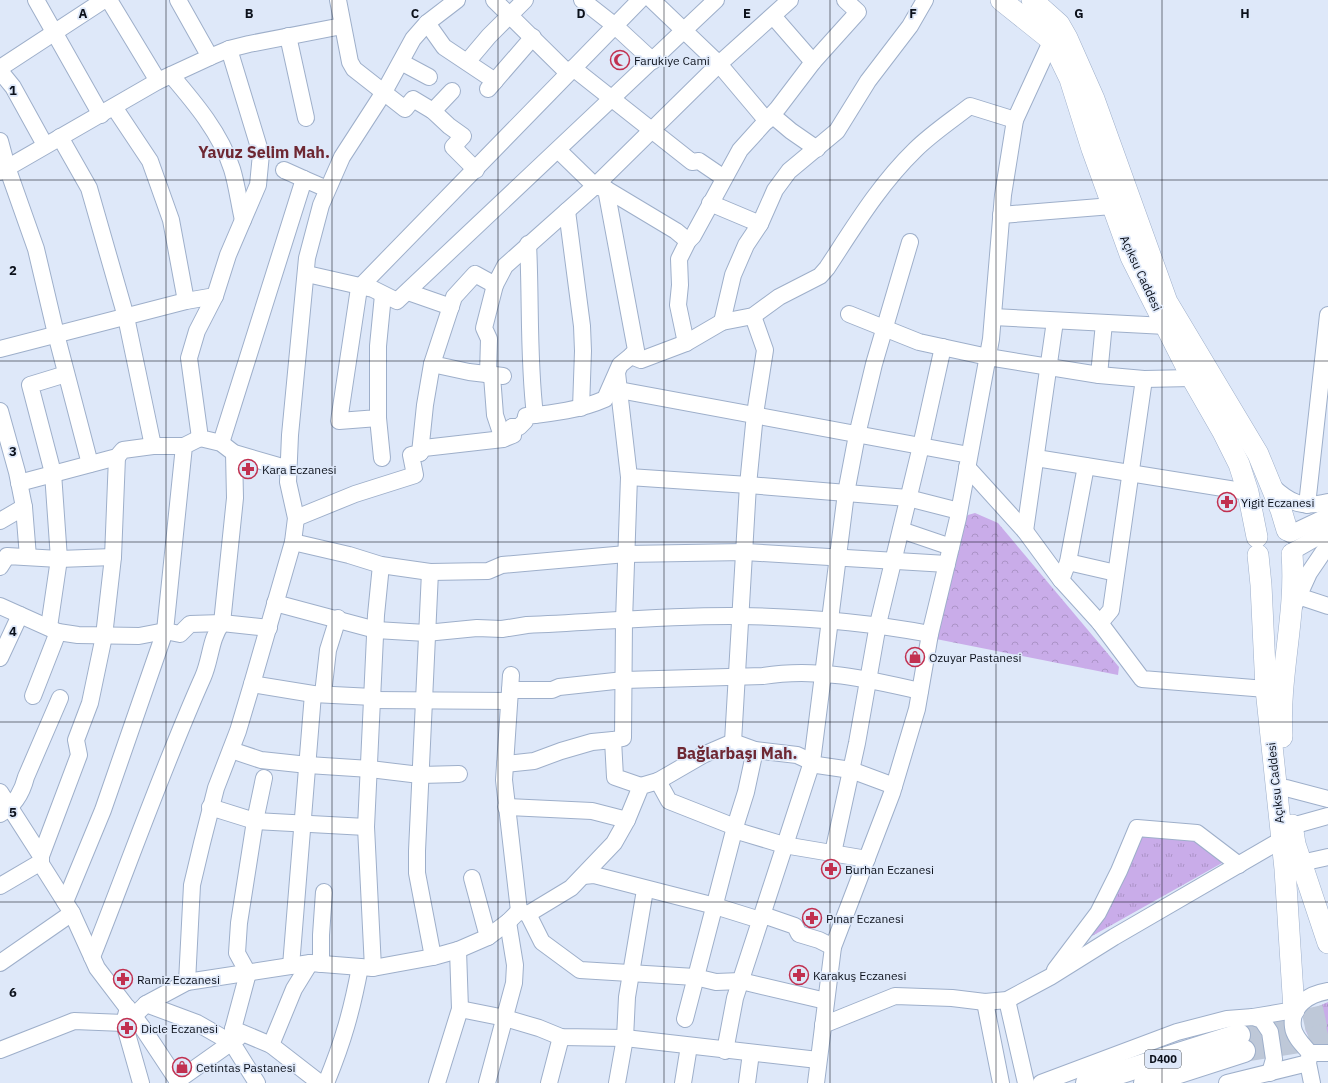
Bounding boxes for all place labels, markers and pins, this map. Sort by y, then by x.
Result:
mosque icon: Farukiye Cami [609,49,631,71]
place label: Farukiye Cami [634,53,710,68]
pharmacy icon: Kara Eczanesi [237,458,259,480]
place label: Kara Eczanesi [262,462,337,477]
pharmacy icon: Yigit Eczanesi [1216,491,1238,513]
place label: Yigit Eczanesi [1241,495,1314,510]
shop icon: Ozuyar Pastanesi [904,646,926,668]
place label: Ozuyar Pastanesi [929,650,1022,665]
pharmacy icon: Burhan Eczanesi [820,858,842,880]
place label: Burhan Eczanesi [845,862,934,877]
pharmacy icon: Pınar Eczanesi [801,907,823,929]
place label: Pınar Eczanesi [826,911,904,926]
pharmacy icon: Karakuş Eczanesi [788,964,810,986]
pharmacy icon: Ramiz Eczanesi [112,968,134,990]
place label: Karakuş Eczanesi [813,968,906,983]
place label: Ramiz Eczanesi [137,972,220,987]
pharmacy icon: Dicle Eczanesi [116,1017,138,1039]
place label: Dicle Eczanesi [141,1021,218,1036]
shop icon: Cetintas Pastanesi [171,1056,193,1078]
place label: Cetintas Pastanesi [196,1060,296,1075]

